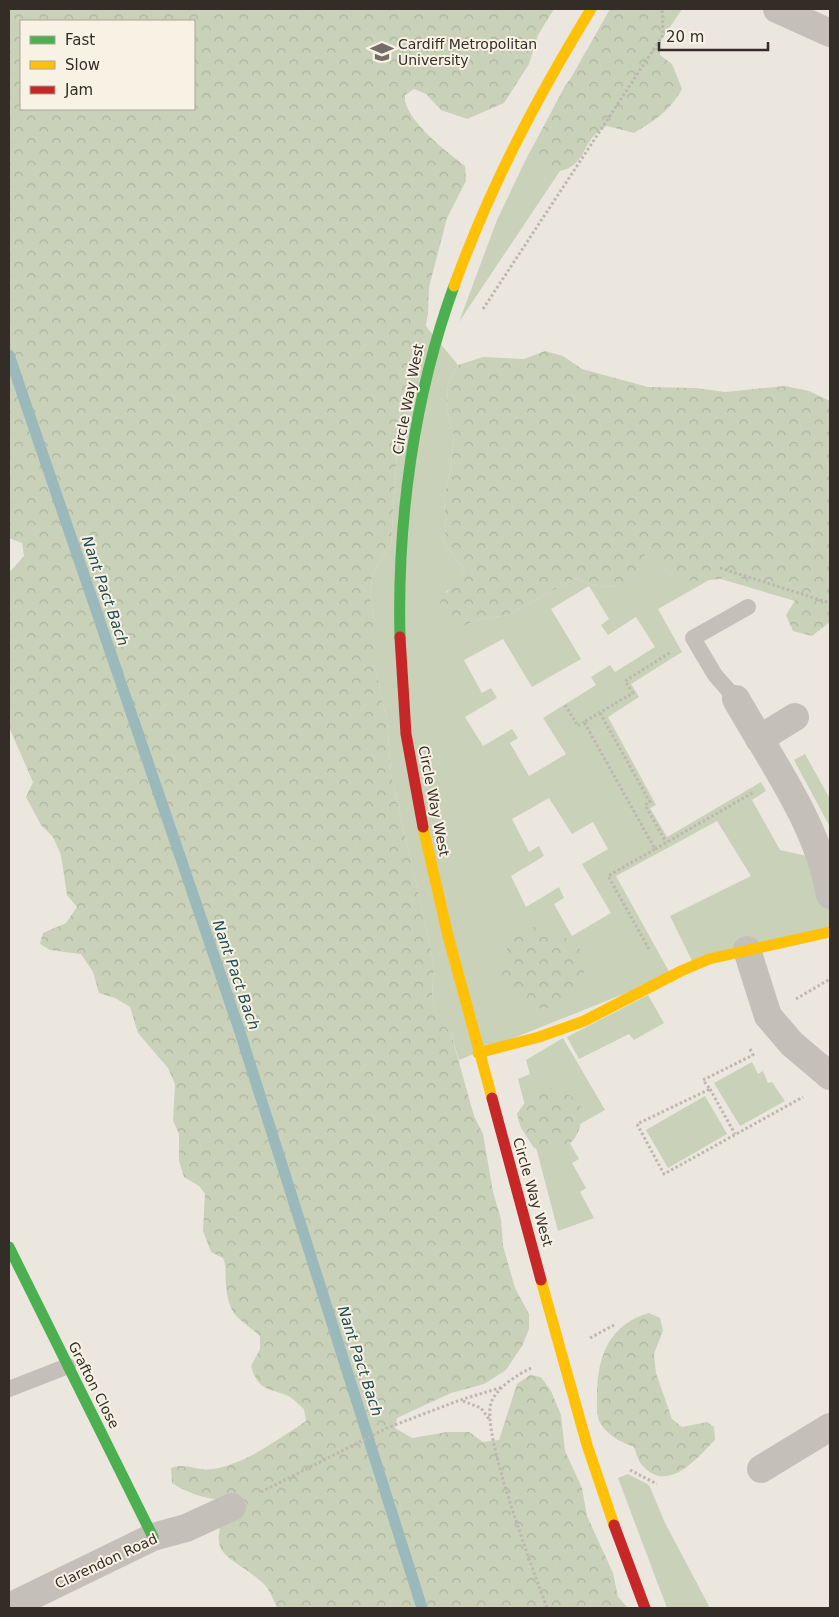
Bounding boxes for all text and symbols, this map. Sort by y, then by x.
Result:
legend [20,20,195,110]
scale bar [659,20,768,52]
text: 20 m [666,28,704,46]
text: Fast [65,31,95,49]
place label: Cardiff Metropolitan University [398,36,537,68]
school or university icon: Cardiff Metropolitan University [369,39,395,65]
text: Slow [65,56,100,74]
text: Jam [64,81,93,99]
street label: Circle Way West [389,342,427,456]
water label: Nant Pact Bach [78,534,132,648]
street label: Circle Way West [415,744,453,858]
water label: Nant Pact Bach [209,918,263,1032]
street label: Circle Way West [510,1136,556,1249]
water label: Nant Pact Bach [334,1304,386,1418]
street label: Grafton Close [65,1339,123,1431]
street label: Clarendon Road [52,1530,160,1592]

